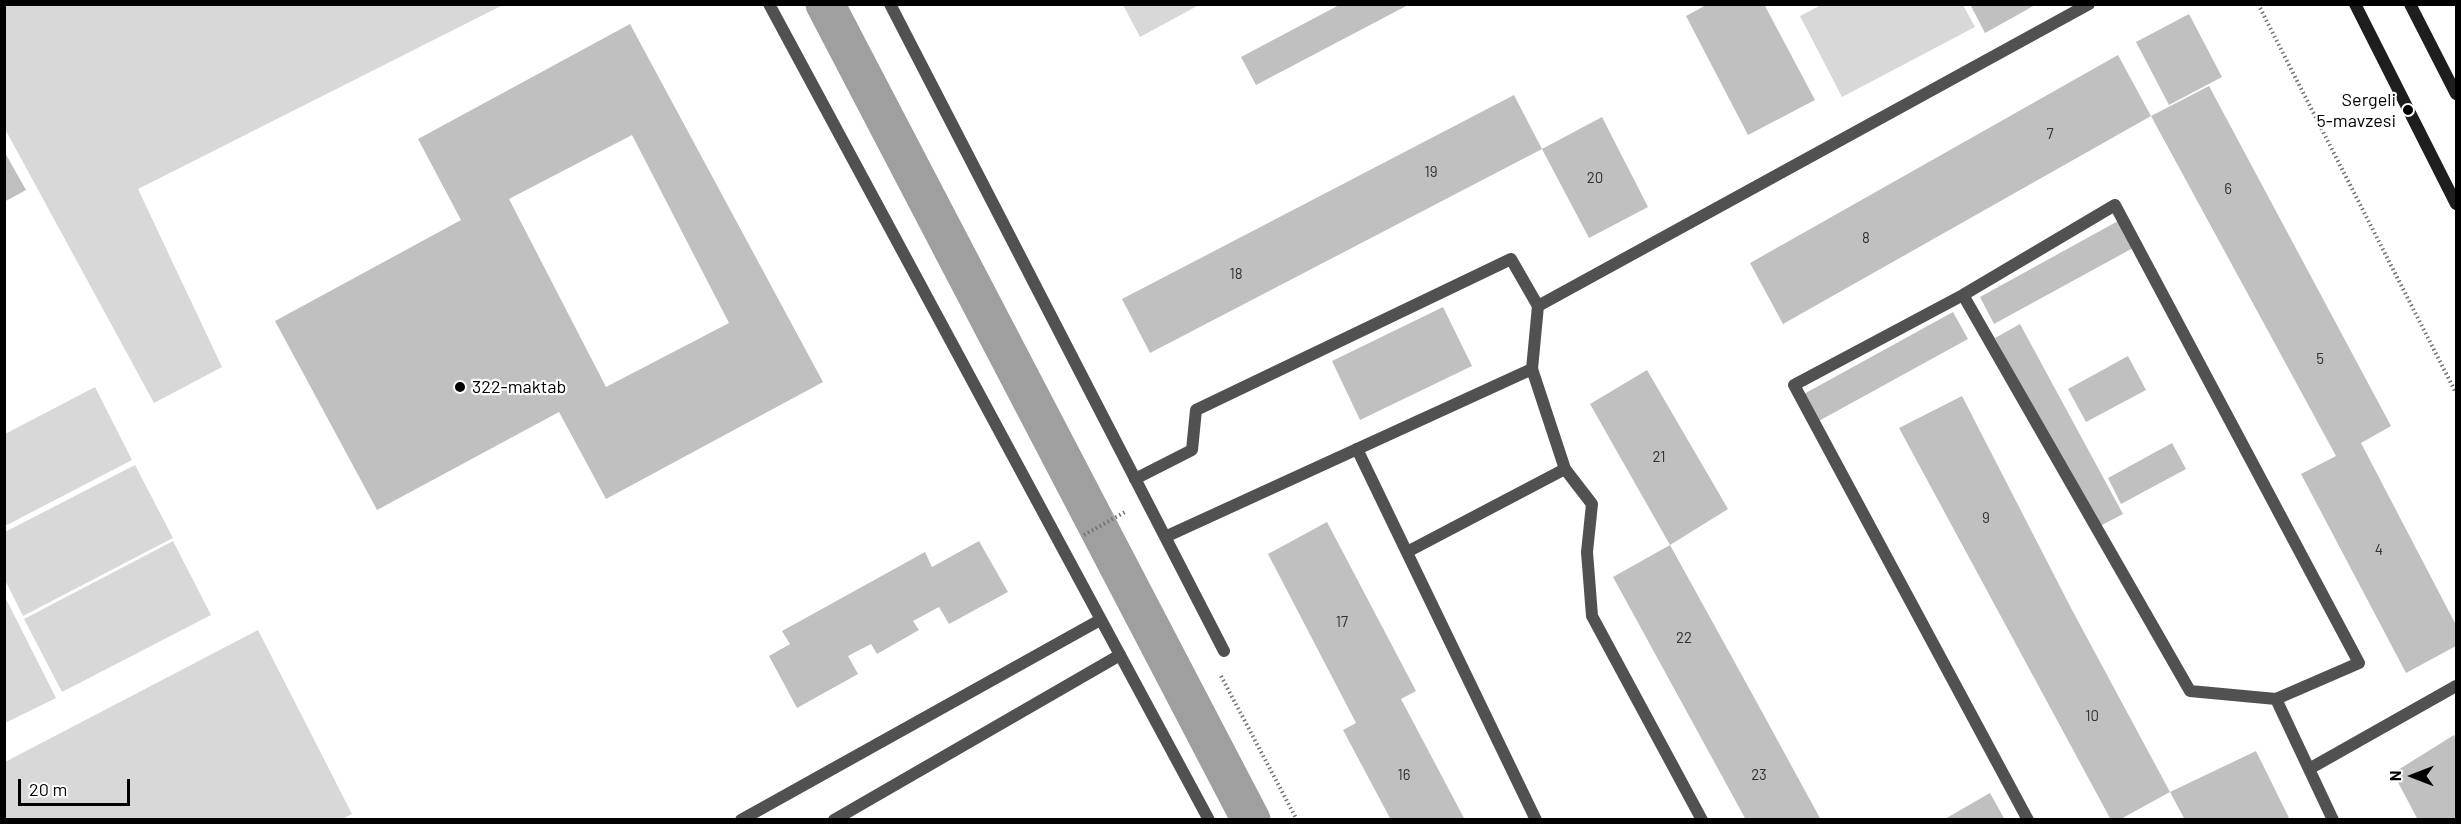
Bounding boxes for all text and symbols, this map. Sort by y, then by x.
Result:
place label: Sergeli 5-mavzesi [2316,89,2396,132]
marker: Sergeli 5-mavzesi [2401,103,2415,117]
house number: 7 [2046,125,2054,143]
house number: 19 [1424,163,1438,181]
house number: 20 [1587,169,1603,187]
house number: 6 [2224,180,2232,198]
house number: 8 [1862,229,1870,247]
house number: 18 [1229,265,1243,283]
house number: 5 [2316,350,2324,368]
place label: 322-maktab [472,376,566,398]
marker: 322-maktab [453,380,467,394]
house number: 21 [1652,448,1666,466]
house number: 9 [1982,509,1990,527]
house number: 4 [2375,541,2383,559]
house number: 17 [1336,613,1348,631]
house number: 22 [1676,629,1692,647]
house number: 10 [2085,707,2099,725]
north arrow [2383,746,2443,806]
house number: 16 [1398,766,1410,784]
house number: 23 [1751,766,1767,784]
scale bar [21,767,134,805]
text: N [2385,771,2404,781]
text: 20 m [29,778,67,800]

